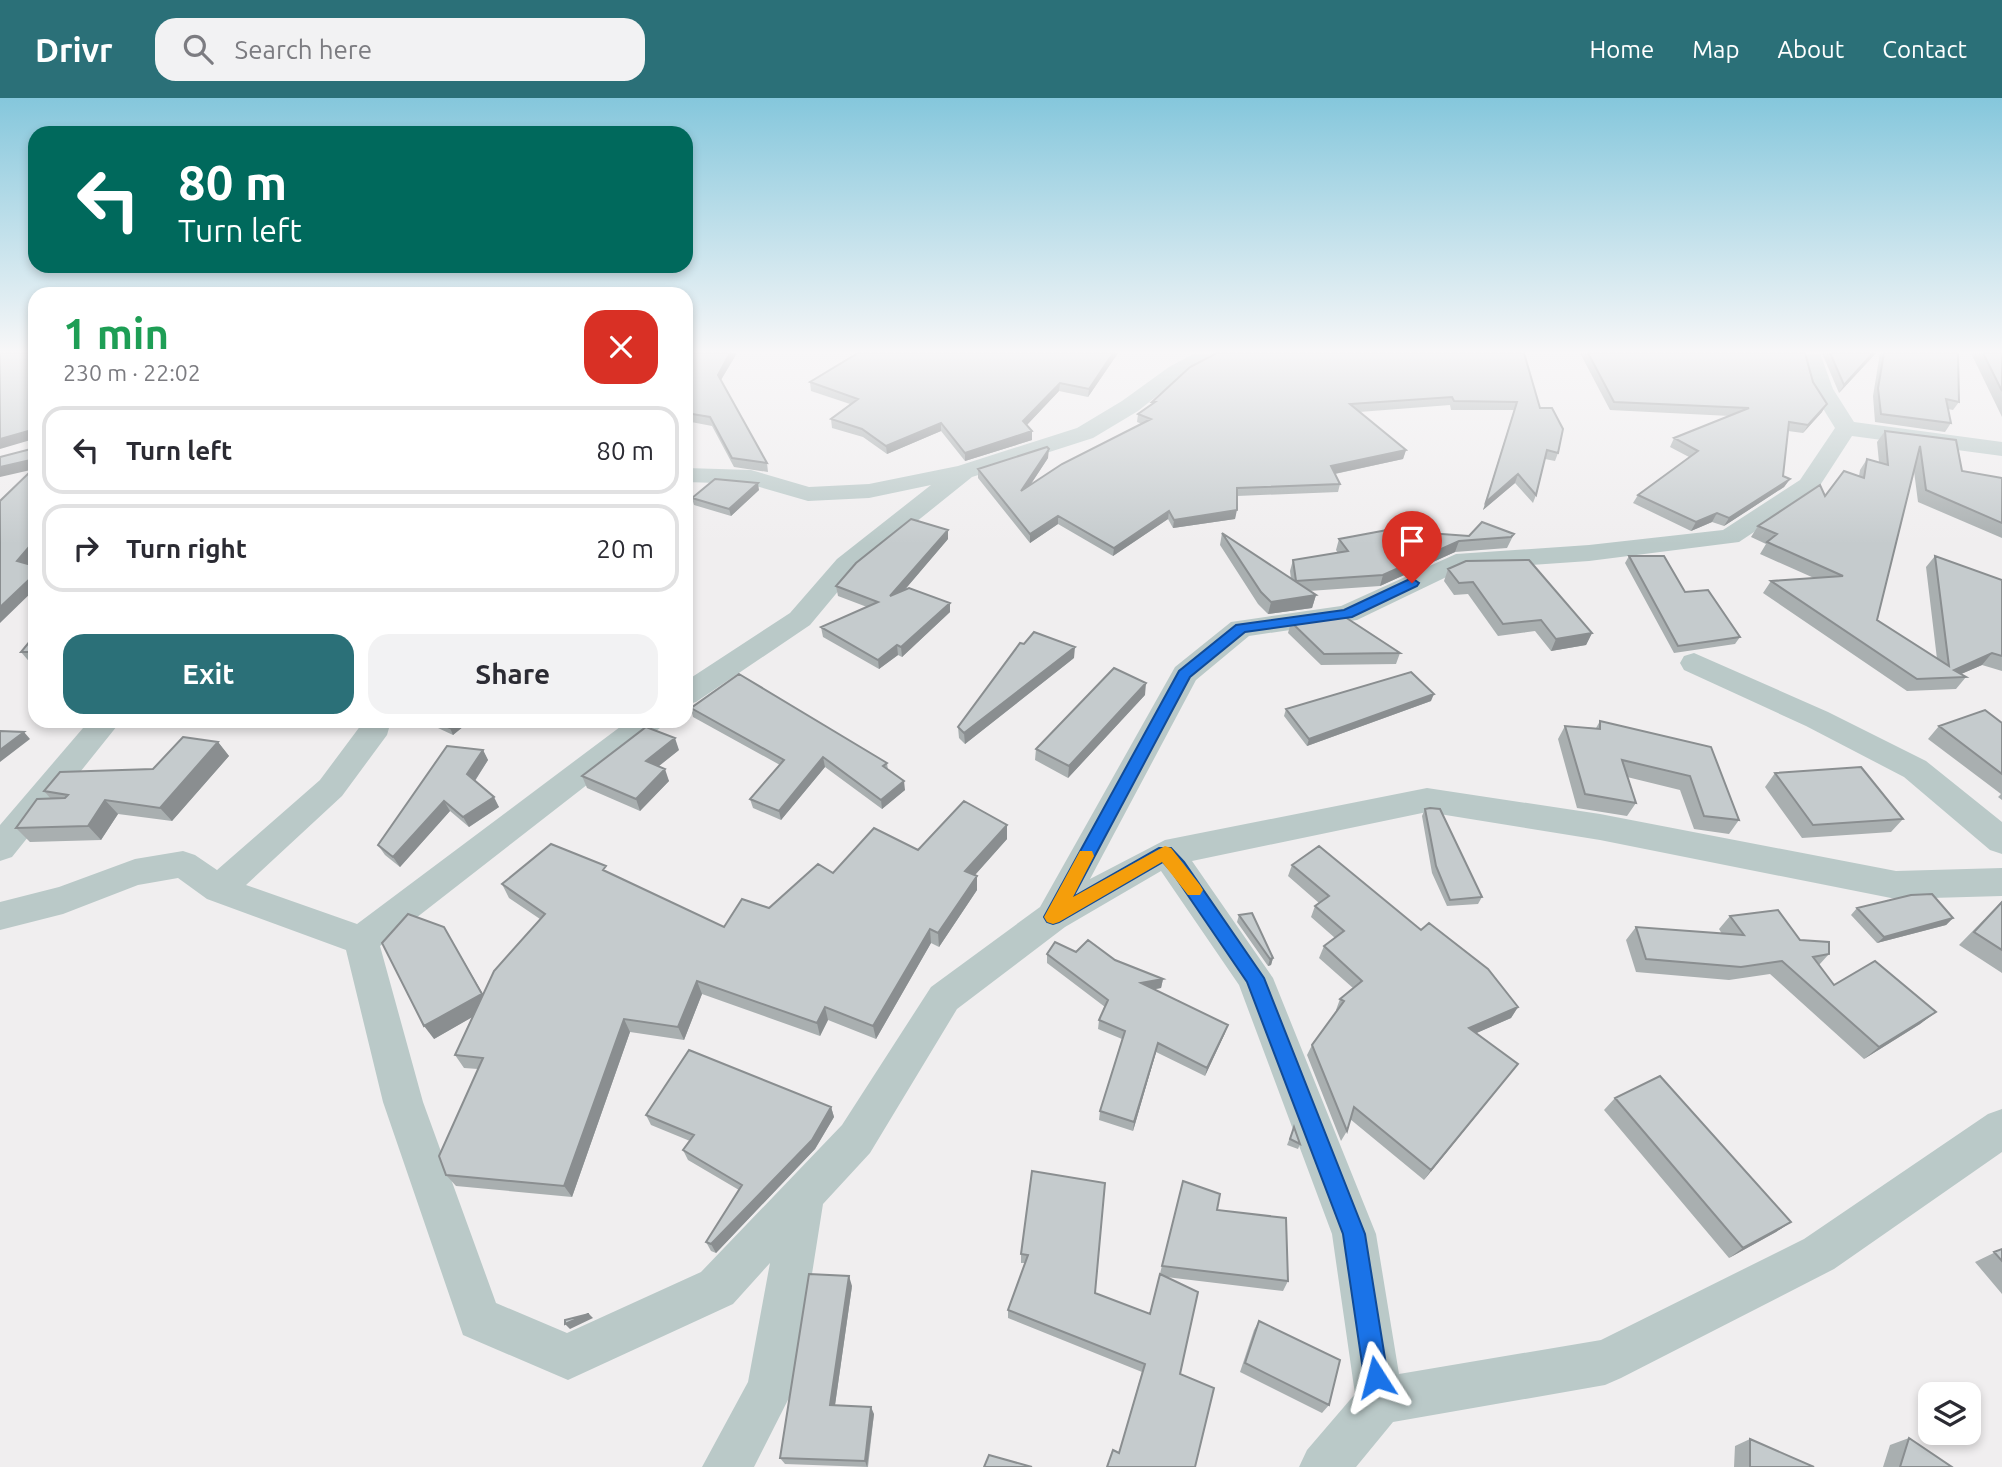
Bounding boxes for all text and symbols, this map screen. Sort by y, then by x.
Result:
search box [155,18,645,81]
icon: search [179,30,217,68]
text: Drivr [35,31,113,68]
text: Search here [235,35,372,64]
text: Home [1589,36,1654,63]
text: Map [1692,36,1739,63]
text: About [1777,36,1844,63]
text: Contact [1882,36,1967,63]
icon: left [63,154,154,245]
text: 80 m [178,154,287,209]
text: Turn left [178,212,302,248]
text: 1 min [63,310,169,357]
button: close [584,310,658,384]
text: 230 m · 22:02 [63,360,201,385]
icon: left [67,431,105,469]
text: Turn left [126,436,232,465]
text: 80 m [596,436,654,465]
pin [1382,511,1442,583]
icon: arrive [1393,522,1431,560]
icon: right [67,529,105,567]
text: Turn right [126,534,247,563]
text: 20 m [596,534,654,563]
button: Exit [63,634,354,714]
button: Share [368,634,658,714]
position arrow [1339,1340,1413,1414]
map controls [1918,1382,1981,1445]
button: layers [1918,1382,1981,1445]

